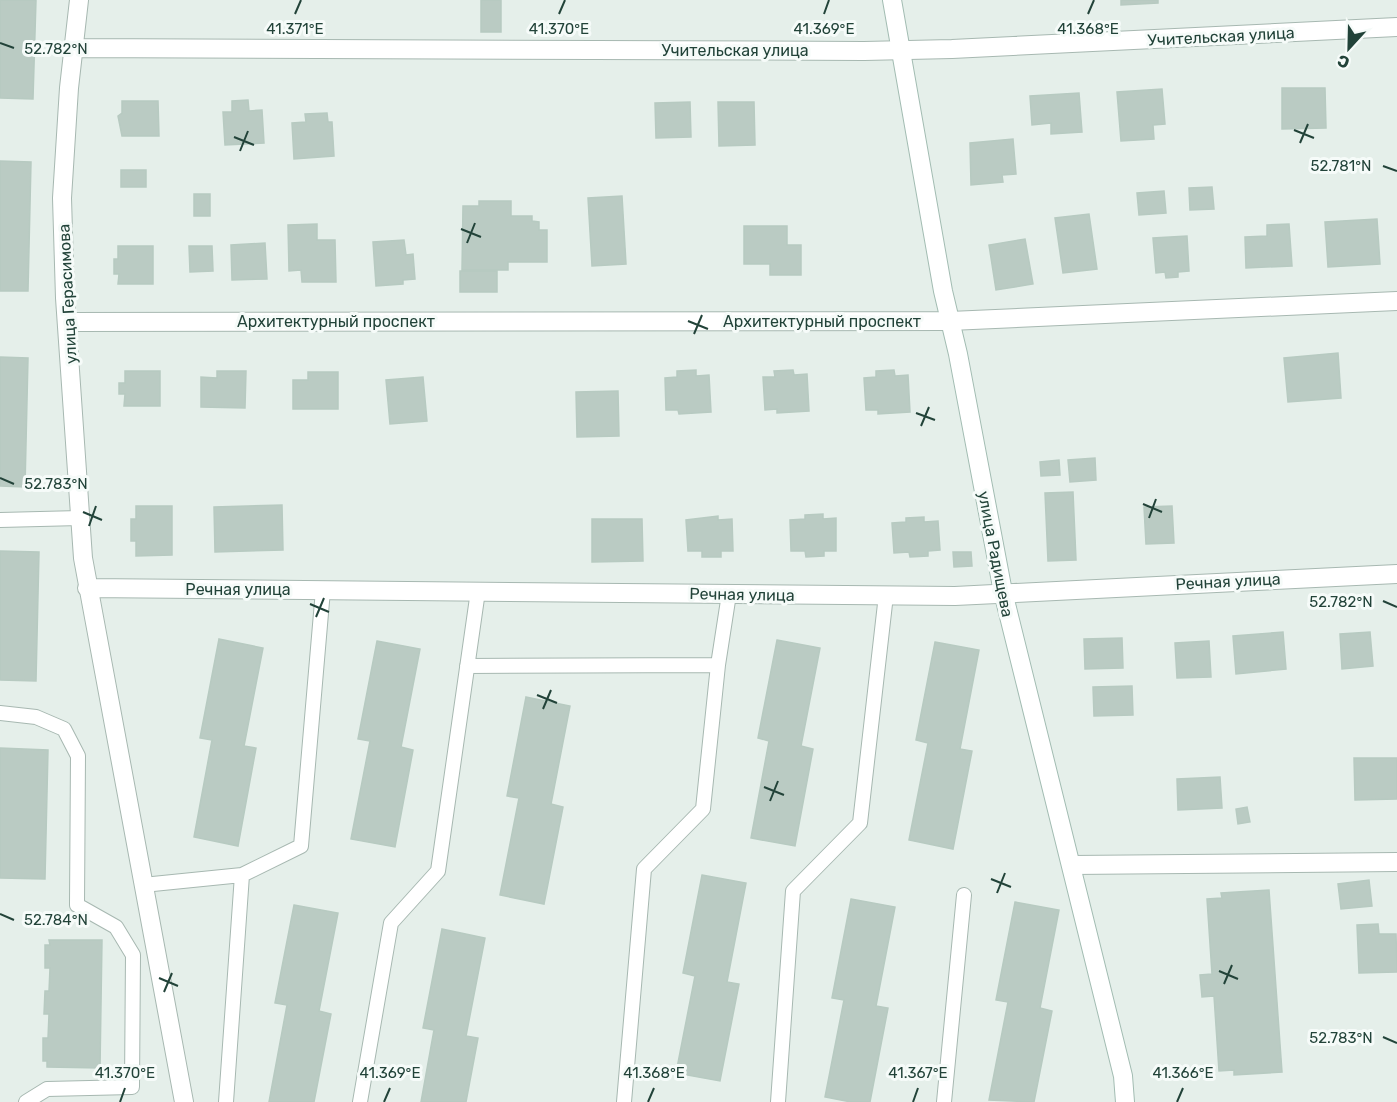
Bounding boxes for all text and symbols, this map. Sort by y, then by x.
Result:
north arrow [1319,18,1379,78]
text: 41.371°E [266,20,324,38]
text: 41.370°E [529,20,589,38]
text: 41.369°E [793,20,855,38]
text: 41.368°E [1057,20,1119,38]
street label: Учительская улица [1147,23,1295,50]
text: 52.782°N [24,40,88,58]
street label: Учительская улица [661,41,809,60]
text: С [1335,51,1352,72]
text: 52.781°N [1311,157,1371,175]
street label: улица Герасимова [54,224,81,364]
street label: Архитектурный проспект [237,312,435,331]
street label: Архитектурный проспект [723,312,921,331]
text: 52.783°N [24,475,88,493]
street label: улица Радищева [974,489,1017,619]
street label: Речная улица [1175,569,1281,594]
street label: Речная улица [185,580,291,599]
street label: Речная улица [689,584,795,605]
text: 52.782°N [1309,593,1373,611]
text: 52.784°N [24,911,88,929]
text: 52.783°N [1309,1029,1373,1047]
text: 41.370°E [95,1064,155,1082]
text: 41.369°E [359,1064,421,1082]
text: 41.368°E [623,1064,685,1082]
text: 41.367°E [888,1064,948,1082]
text: 41.366°E [1152,1064,1214,1082]

